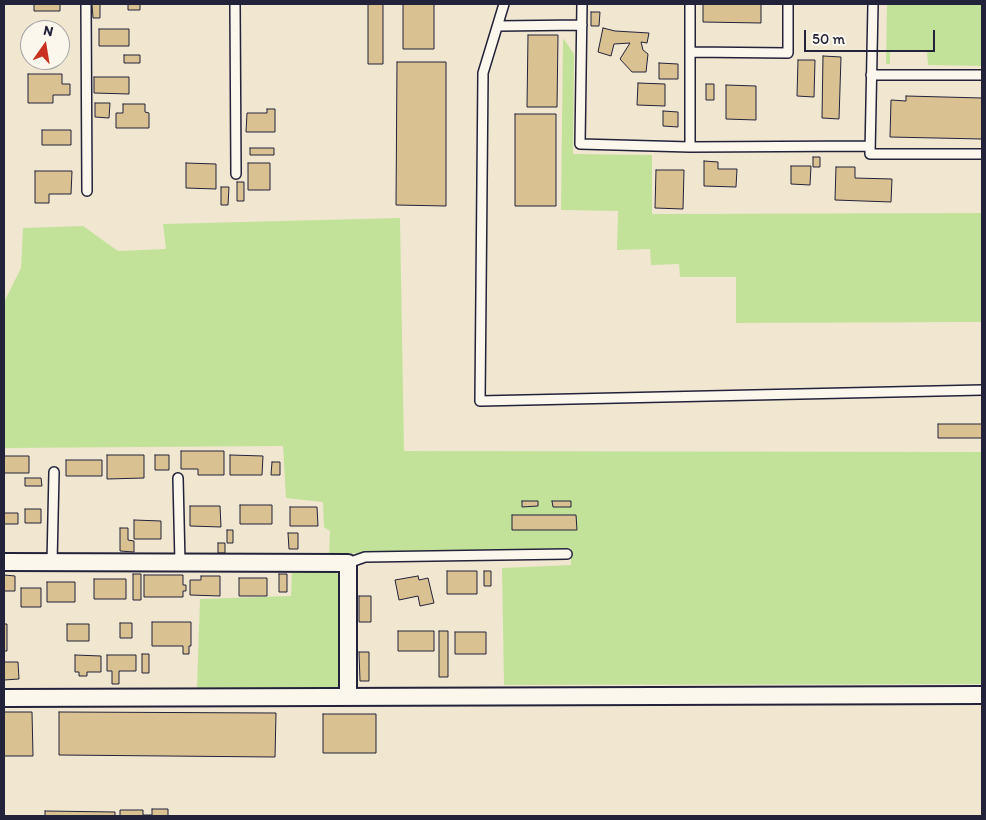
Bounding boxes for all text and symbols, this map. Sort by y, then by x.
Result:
north arrow [20,20,70,70]
scale bar [806,20,937,52]
text: N [42,22,55,40]
text: 50 m [812,30,845,48]

